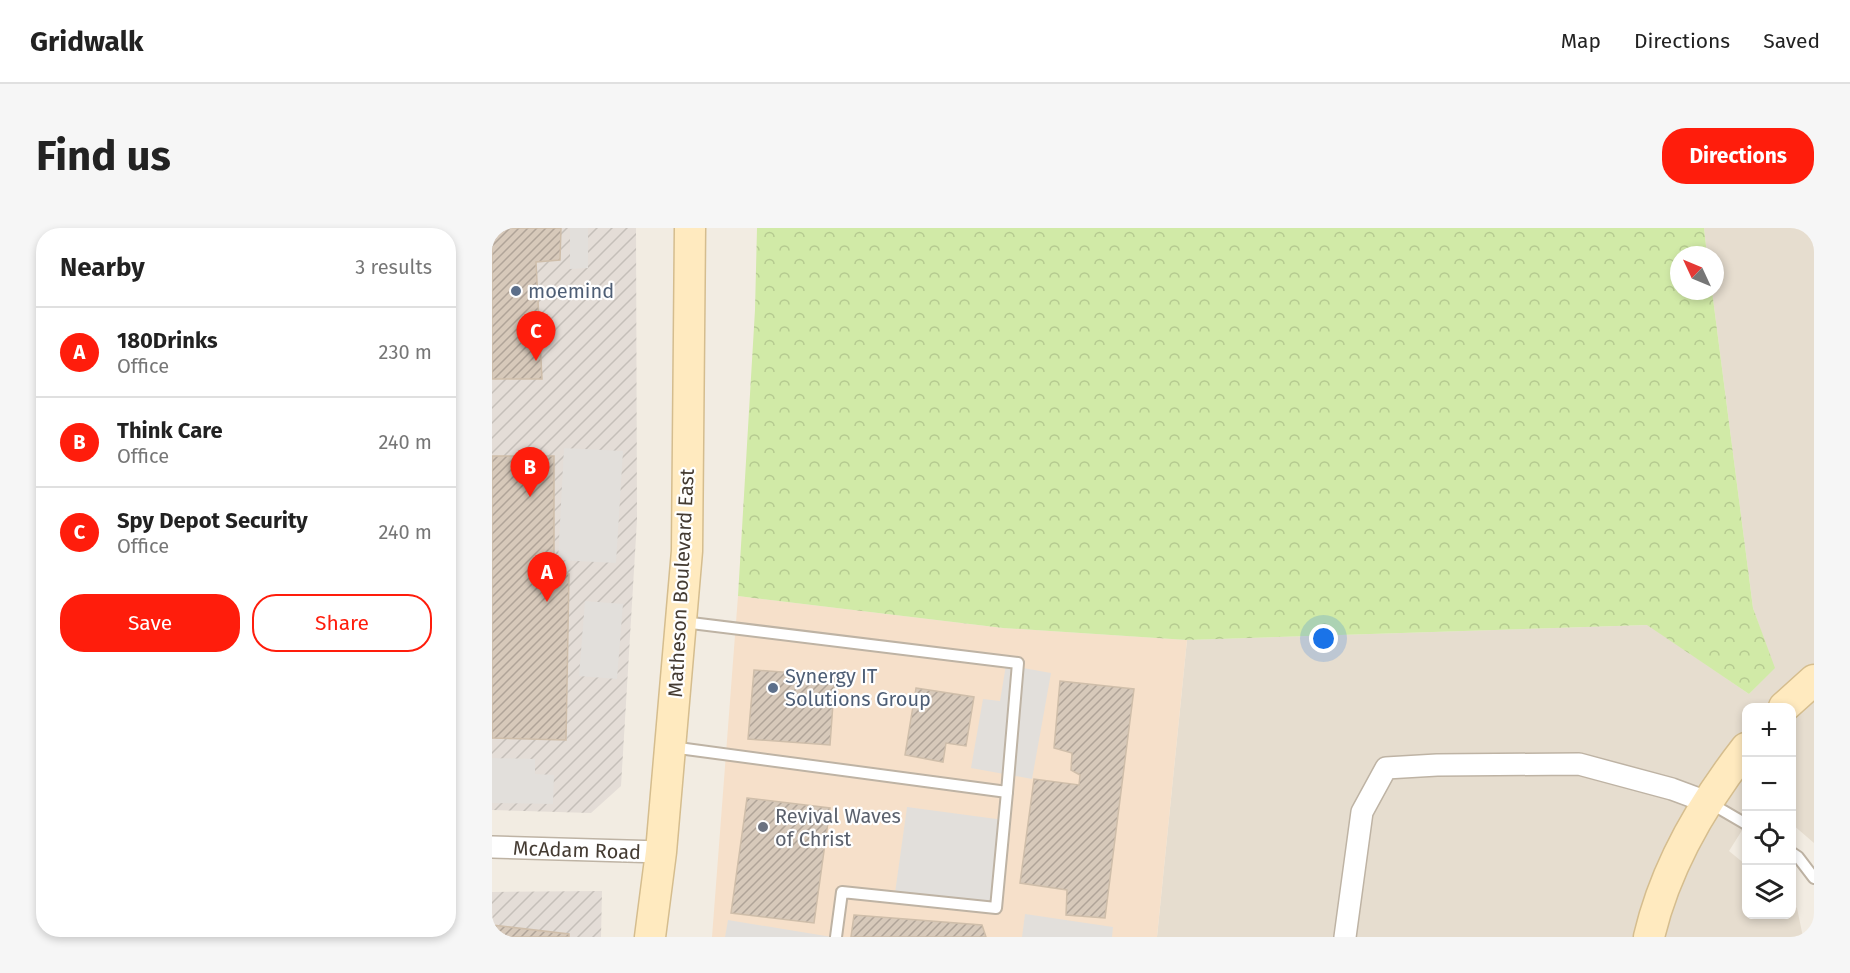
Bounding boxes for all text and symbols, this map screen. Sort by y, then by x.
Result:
text: Gridwalk [30,25,143,58]
text: Map [1561,28,1601,54]
text: Directions [1634,28,1730,54]
text: Saved [1763,28,1820,54]
button: Directions [1662,128,1814,184]
text: Find us [36,131,171,181]
north arrow [1670,246,1724,300]
text: Nearby [60,252,145,283]
text: 3 results [355,255,432,279]
place label: moemind [528,279,614,303]
marker: moemind [509,284,523,298]
pin: C [516,312,555,361]
text: 180Drinks [117,327,218,354]
text: A [74,340,85,364]
text: 230 m [379,340,432,364]
text: Office [117,354,169,378]
text: Think Care [117,417,223,444]
text: B [73,430,86,454]
text: 240 m [378,430,432,454]
text: Office [117,444,169,468]
pin: B [510,448,549,497]
street label: Matheson Boulevard East [663,467,699,698]
text: Spy Depot Security [117,507,308,534]
text: C [74,520,85,544]
text: 240 m [378,520,432,544]
text: Office [117,534,169,558]
pin: A [528,552,566,602]
button: Save [60,594,240,652]
button: Share [252,594,432,652]
your location [1309,624,1338,653]
place label: Synergy IT Solutions Group [785,664,931,711]
marker: Synergy IT Solutions Group [766,681,780,695]
map controls [1742,703,1796,919]
button: + [1742,703,1796,757]
button: − [1742,757,1796,811]
place label: Revival Waves of Christ [775,804,901,851]
button: locate [1742,811,1796,865]
marker: Revival Waves of Christ [756,820,770,834]
street label: McAdam Road [513,836,641,864]
button: layers [1742,865,1796,919]

